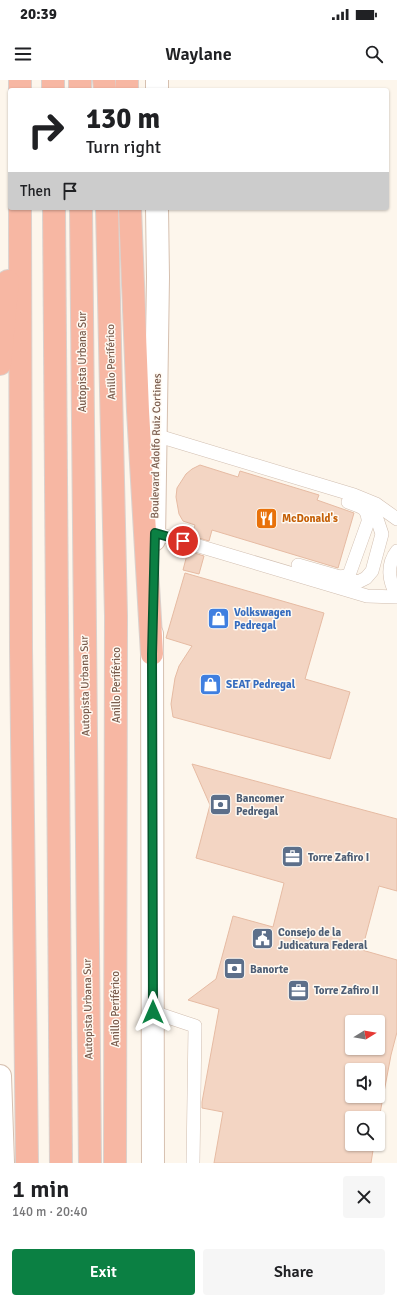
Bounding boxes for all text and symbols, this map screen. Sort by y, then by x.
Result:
text: 20:39 [20,5,57,23]
icon: menu [12,43,34,65]
text: Waylane [165,43,232,65]
icon: search [363,43,385,65]
text: 130 m [86,102,160,136]
icon: right [20,104,72,156]
text: Turn right [86,136,161,158]
icon: arrive [59,180,81,202]
text: Then [20,182,51,200]
street label: Autopista Urbana Sur [76,312,89,412]
street label: Anillo Periférico [104,324,118,400]
street label: Boulevard Adolfo Ruiz Cortines [148,373,164,519]
restaurant icon: McDonald's [254,505,280,531]
place label: McDonald's [282,512,338,525]
pin [166,524,200,558]
icon: arrive [172,530,194,552]
shop icon: Volkswagen Pedregal [205,605,231,631]
place label: Volkswagen Pedregal [234,606,291,632]
street label: Autopista Urbana Sur [78,636,92,736]
street label: Anillo Periférico [110,647,123,723]
shop icon: SEAT Pedregal [197,671,223,697]
place label: SEAT Pedregal [226,678,296,691]
bank icon: Bancomer Pedregal [208,791,234,817]
place label: Bancomer Pedregal [236,792,285,818]
office icon: Torre Zafiro I [279,844,305,870]
place label: Torre Zafiro I [308,851,369,864]
public building icon: Consejo de la Judicatura Federal [249,925,275,951]
place label: Consejo de la Judicatura Federal [278,926,368,952]
bank icon: Banorte [222,956,248,982]
street label: Autopista Urbana Sur [81,959,95,1059]
place label: Banorte [250,963,289,976]
street label: Anillo Periférico [109,971,122,1047]
office icon: Torre Zafiro II [286,977,312,1003]
place label: Torre Zafiro II [314,984,379,997]
position arrow [132,991,174,1033]
north arrow [345,1015,385,1055]
map controls [345,1015,385,1151]
button: sound [345,1063,385,1103]
button: search [345,1111,385,1151]
text: 1 min [12,1174,69,1204]
button: close [343,1176,385,1218]
text: 140 m · 20:40 [12,1204,88,1220]
button: Exit [12,1249,195,1295]
button: Share [203,1249,385,1295]

